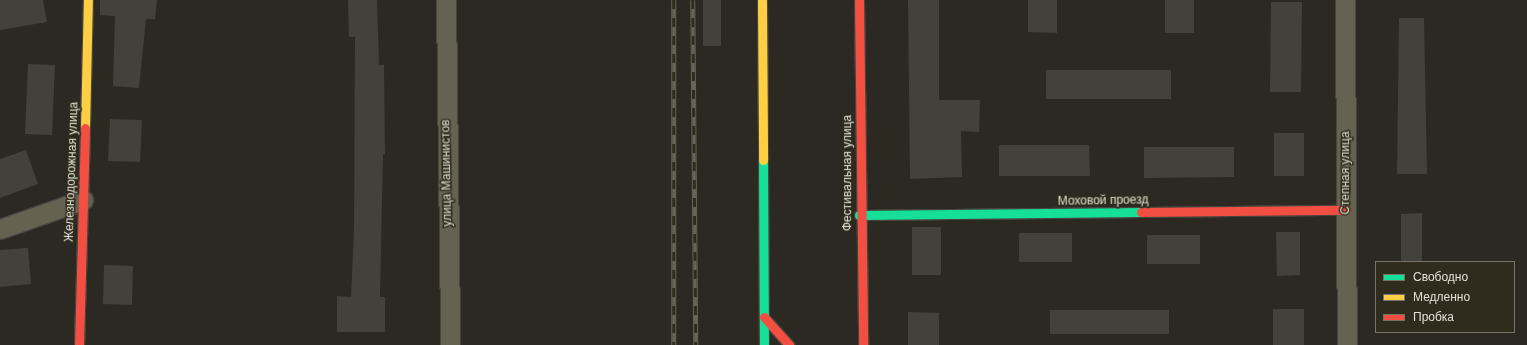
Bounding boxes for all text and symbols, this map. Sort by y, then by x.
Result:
street label: Железнодорожная улица [62,102,82,242]
street label: Фестивальная улица [841,115,855,231]
street label: улица Машинистов [439,119,455,227]
street label: Степная улица [1339,131,1353,215]
street label: Моховой проезд [1058,193,1148,209]
legend [1375,261,1515,333]
text: Свободно [1413,270,1468,284]
text: Медленно [1413,290,1470,304]
text: Пробка [1413,310,1454,324]

